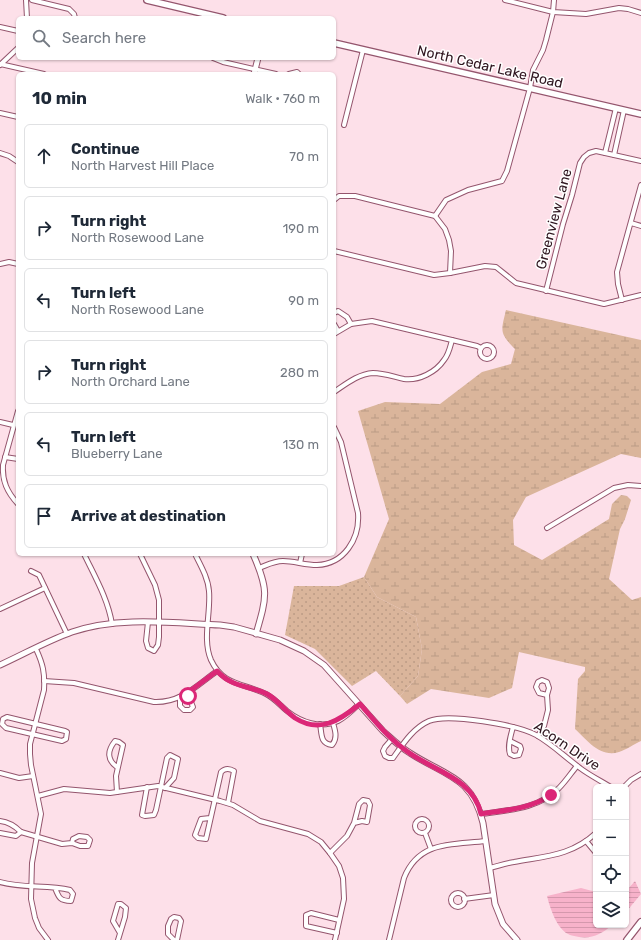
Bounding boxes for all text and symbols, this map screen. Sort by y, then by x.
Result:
search box [16,16,336,60]
icon: search [30,27,52,49]
text: Search here [62,29,146,47]
street label: North Cedar Lake Road [415,42,565,92]
text: 10 min [32,88,87,108]
text: Walk · 760 m [245,91,320,106]
text: Continue [71,140,140,158]
icon: ahead [33,145,55,167]
text: 70 m [289,149,319,164]
text: North Harvest Hill Place [71,158,214,173]
street label: Greenview Lane [532,167,576,271]
text: Turn right [71,212,146,230]
icon: right [33,217,55,239]
text: 190 m [283,221,319,236]
text: North Rosewood Lane [71,230,204,245]
text: Turn left [71,284,136,302]
icon: left [33,289,55,311]
text: 90 m [288,293,319,308]
text: North Rosewood Lane [71,302,204,317]
text: Turn right [71,356,146,374]
icon: right [33,361,55,383]
text: 280 m [280,365,319,380]
text: North Orchard Lane [71,374,190,389]
text: Turn left [71,428,136,446]
icon: left [33,433,55,455]
text: 130 m [283,437,319,452]
text: Blueberry Lane [71,446,163,461]
icon: arrive [33,505,55,527]
text: Arrive at destination [71,507,226,525]
route start [179,687,197,705]
street label: Acorn Drive [531,718,603,774]
map controls [593,784,629,928]
button: + [593,784,629,820]
route end [542,786,560,804]
button: − [593,820,629,856]
button: locate [593,856,629,892]
button: layers [593,892,629,928]

